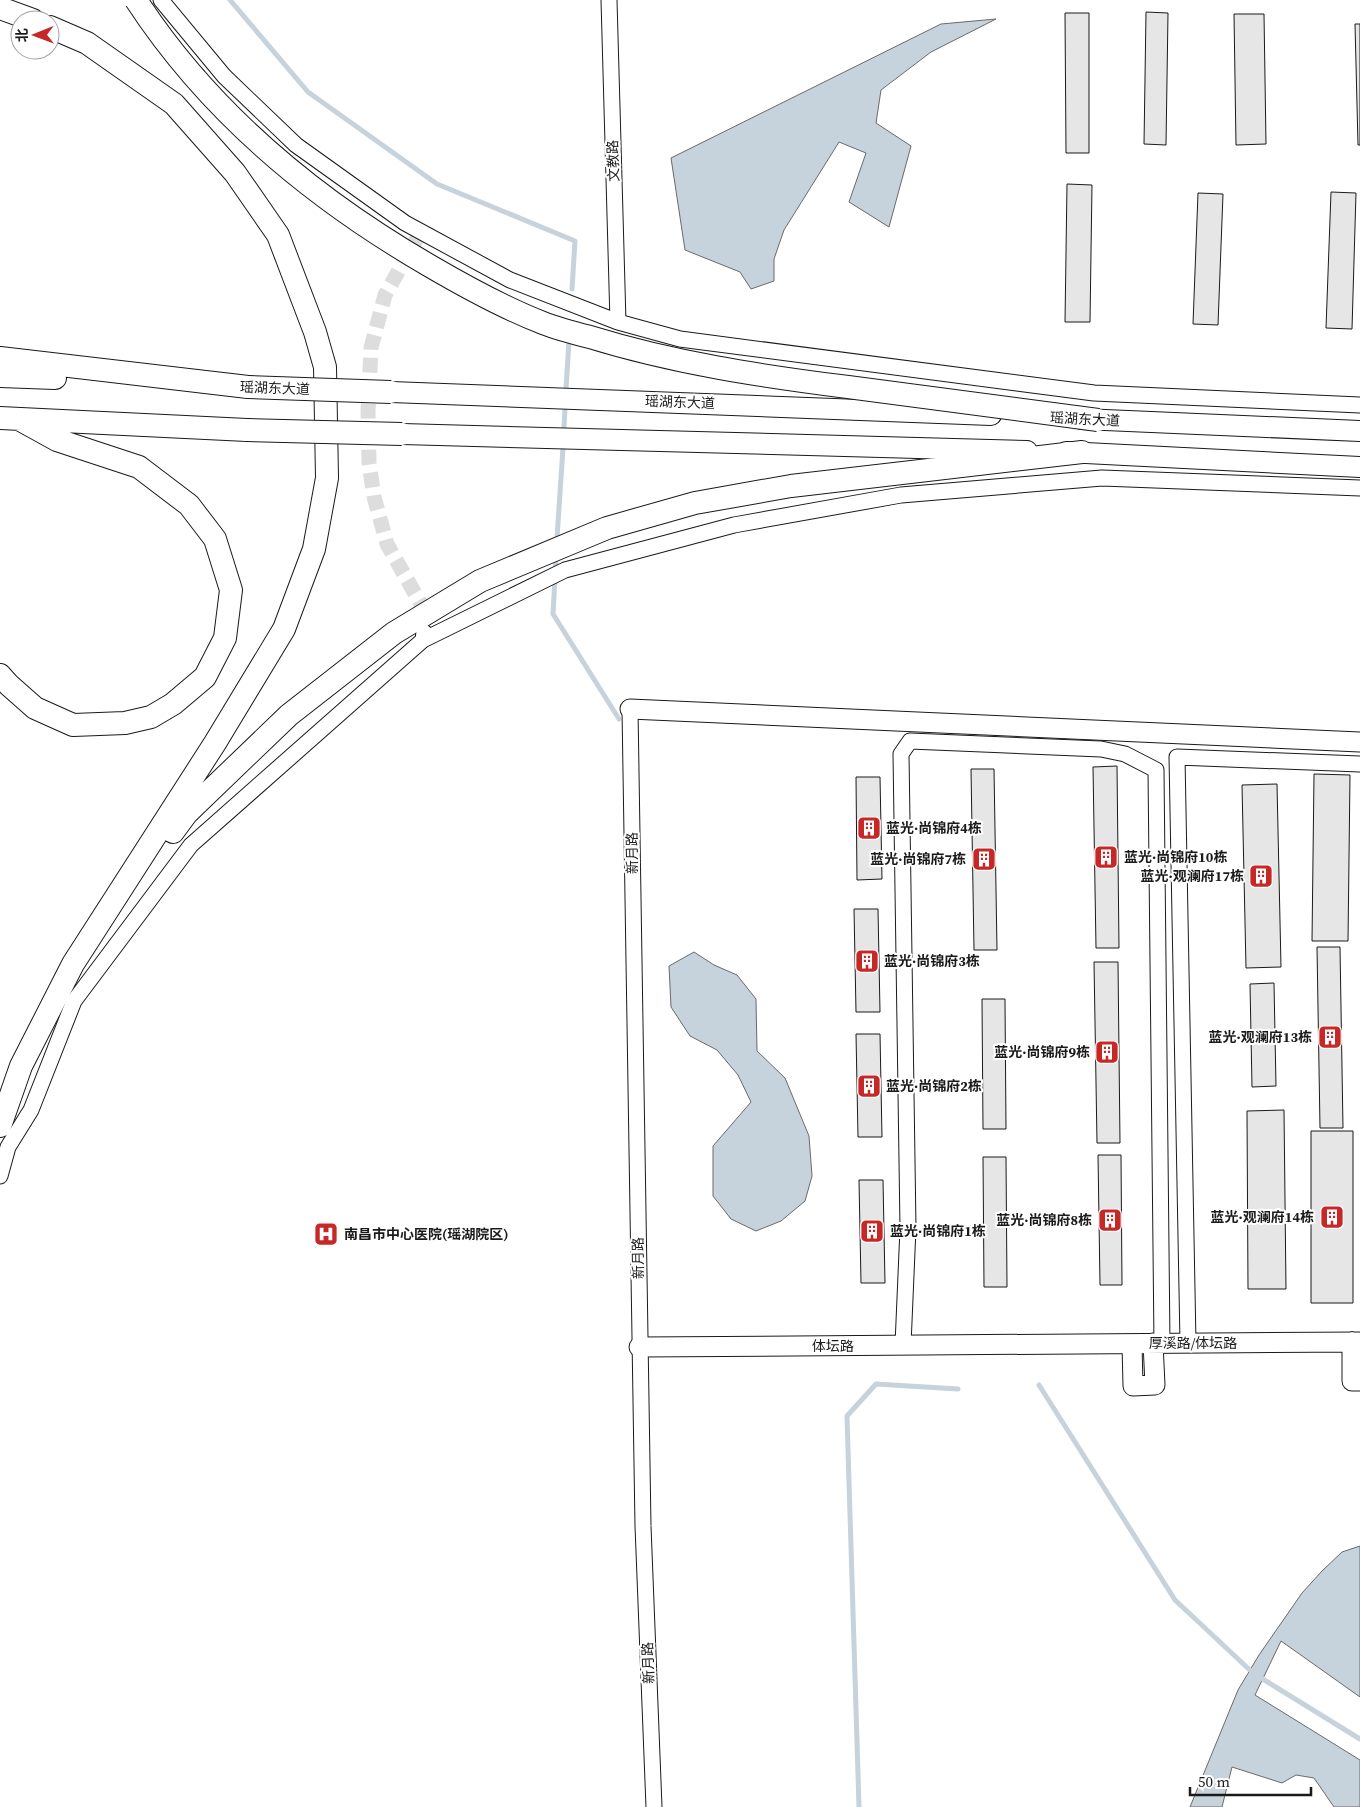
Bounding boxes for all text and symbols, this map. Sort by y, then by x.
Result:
north arrow [10,10,60,60]
text: 北 [12,28,32,42]
street label: 文教路 [602,140,624,182]
street label: 瑶湖东大道 [240,377,310,399]
street label: 瑶湖东大道 [645,391,715,413]
street label: 瑶湖东大道 [1050,407,1120,431]
building icon: 蓝光·尚锦府4栋 [856,815,882,841]
place label: 蓝光·尚锦府4栋 [886,818,982,838]
street label: 新月路 [622,832,642,874]
building icon: 蓝光·尚锦府10栋 [1093,844,1119,870]
building icon: 蓝光·尚锦府7栋 [971,846,997,872]
place label: 蓝光·尚锦府10栋 [1124,847,1227,867]
place label: 蓝光·尚锦府7栋 [870,849,966,869]
building icon: 蓝光·观澜府17栋 [1248,863,1274,889]
place label: 蓝光·观澜府17栋 [1141,866,1244,886]
building icon: 蓝光·尚锦府3栋 [854,948,880,974]
place label: 蓝光·尚锦府3栋 [884,951,980,971]
building icon: 蓝光·观澜府13栋 [1317,1024,1343,1050]
place label: 蓝光·观澜府13栋 [1209,1027,1312,1047]
building icon: 蓝光·尚锦府9栋 [1094,1039,1120,1065]
place label: 蓝光·尚锦府9栋 [994,1042,1090,1062]
building icon: 蓝光·尚锦府2栋 [856,1073,882,1099]
place label: 蓝光·尚锦府2栋 [886,1076,982,1096]
building icon: 蓝光·观澜府14栋 [1319,1204,1345,1230]
building icon: 蓝光·尚锦府8栋 [1097,1207,1123,1233]
place label: 蓝光·观澜府14栋 [1211,1207,1314,1227]
place label: 蓝光·尚锦府8栋 [996,1210,1092,1230]
building icon: 蓝光·尚锦府1栋 [859,1218,885,1244]
hospital icon: 南昌市中心医院(瑶湖院区) [313,1221,339,1247]
place label: 蓝光·尚锦府1栋 [890,1221,986,1241]
place label: 南昌市中心医院(瑶湖院区) [344,1224,509,1244]
street label: 新月路 [628,1237,648,1279]
street label: 厚溪路/体坛路 [1149,1333,1237,1353]
street label: 体坛路 [812,1336,854,1356]
street label: 新月路 [637,1642,659,1684]
scale bar [1190,1764,1311,1796]
text: 50 m [1198,1771,1230,1792]

